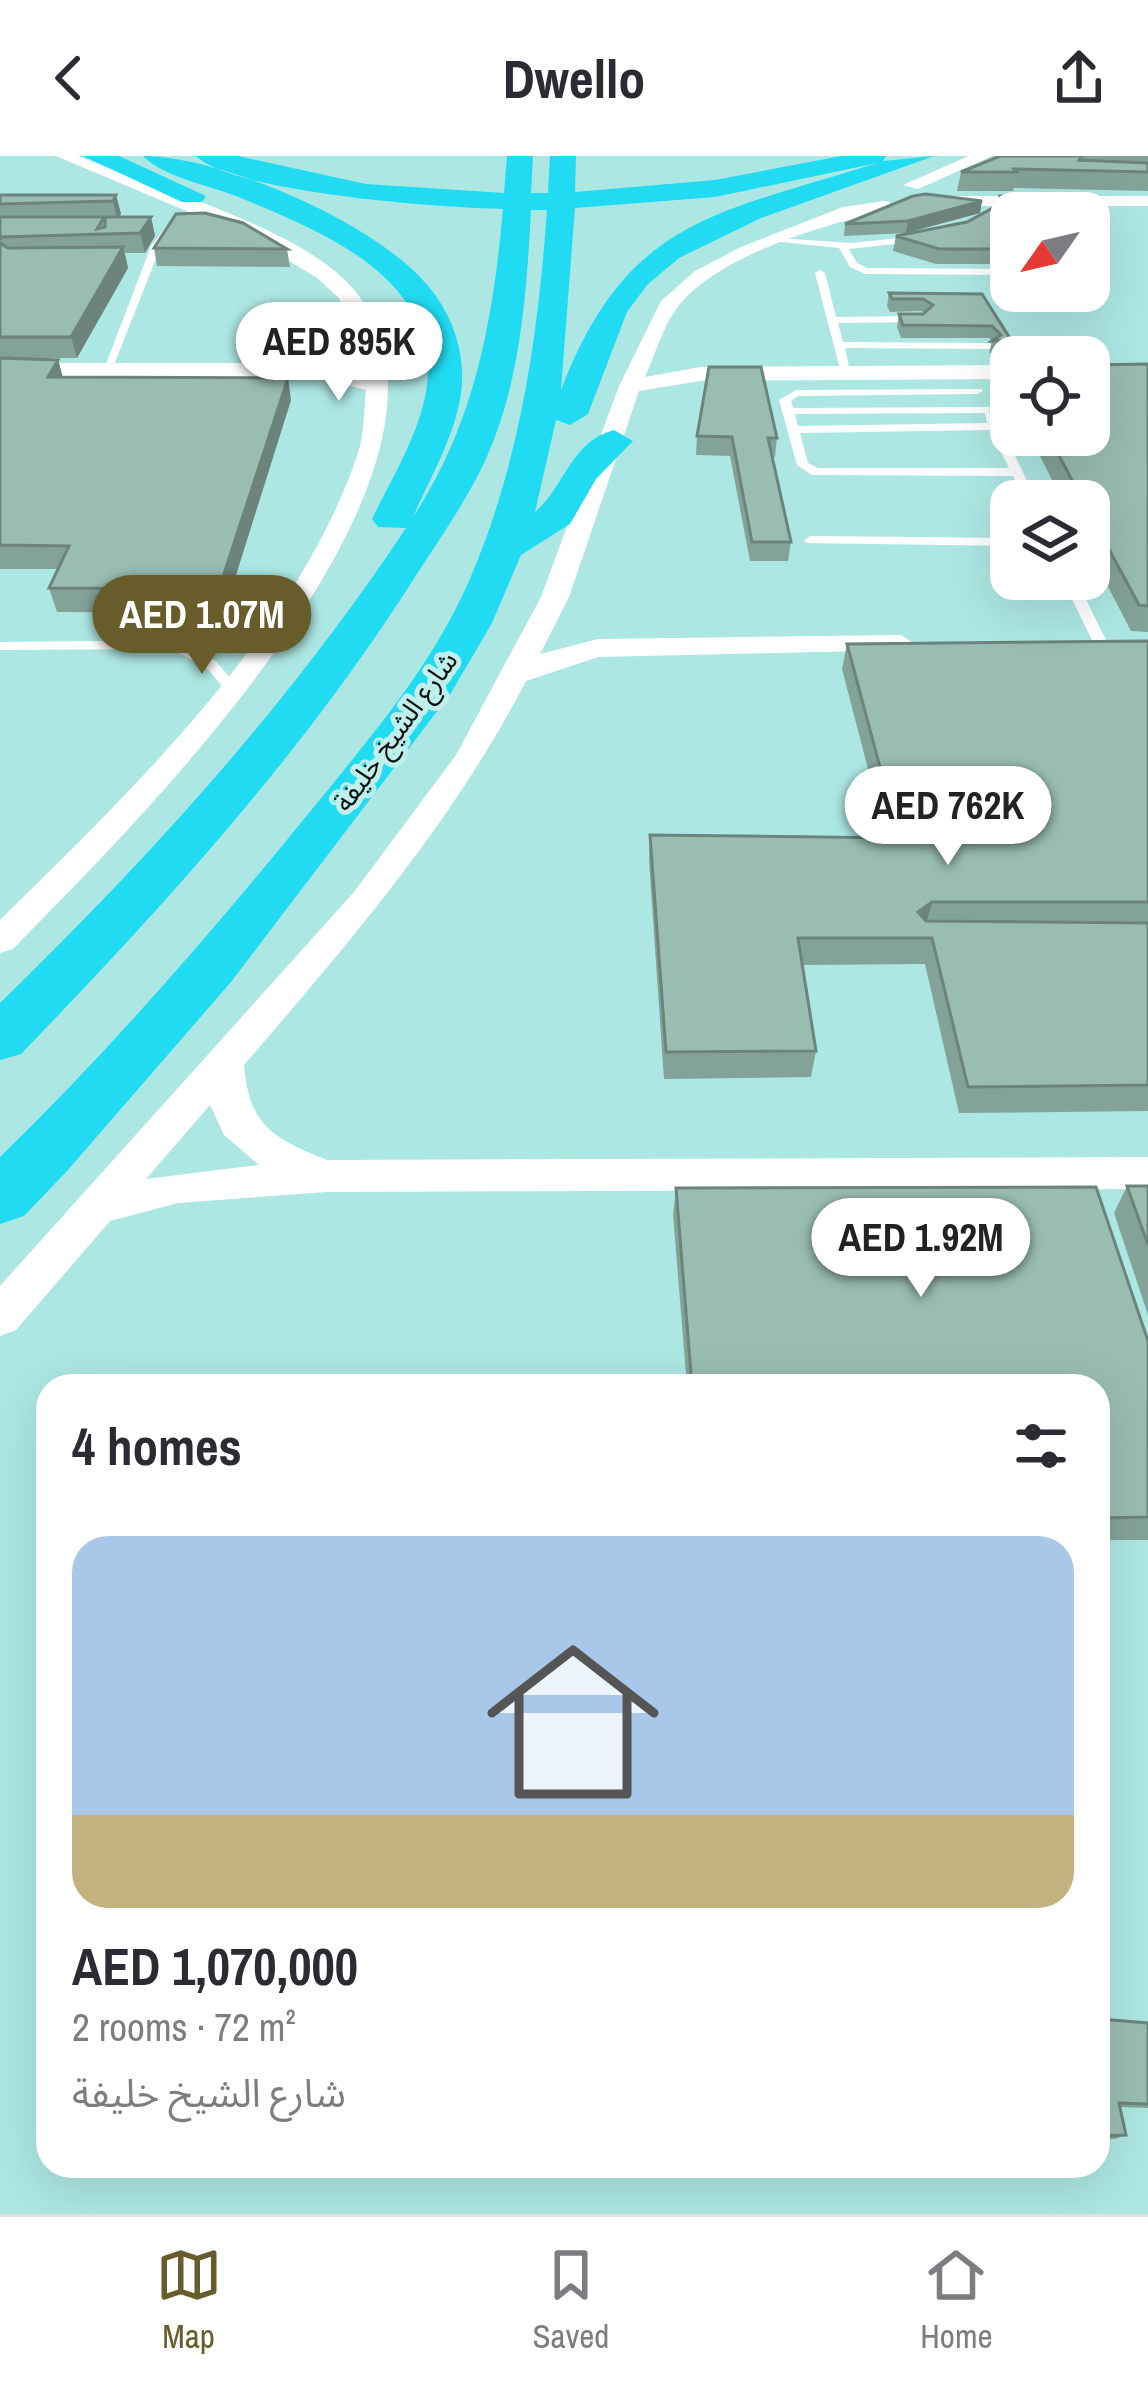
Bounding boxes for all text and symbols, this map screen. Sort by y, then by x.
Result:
text: Dwello [503,42,645,115]
icon: back [36,45,102,111]
icon: share [1046,45,1112,111]
north arrow [990,192,1110,312]
map controls [990,192,1110,600]
pin: AED 895K [215,302,463,404]
text: AED 895K [263,315,415,367]
button: locate [990,336,1110,456]
button: layers [990,480,1110,600]
pin: AED 1.07M [65,575,339,677]
text: AED 1.07M [119,588,285,640]
street label: شارع الشيخ خليفة [325,644,468,820]
pin: AED 762K [824,766,1072,868]
text: AED 762K [872,779,1024,831]
pin: AED 1.92M [784,1198,1058,1300]
text: AED 1.92M [838,1211,1004,1263]
text: 4 homes [72,1412,242,1481]
icon: filters [1008,1413,1074,1479]
icon: home [465,1614,681,1830]
text: AED 1,070,000 [72,1932,358,2001]
text: 2 rooms · 72 m² [72,2001,296,2053]
text: شارع الشيخ خليفة [72,2067,346,2119]
tab: Map [156,2242,222,2358]
tab: Saved [533,2242,609,2358]
tab: Home [920,2242,992,2358]

